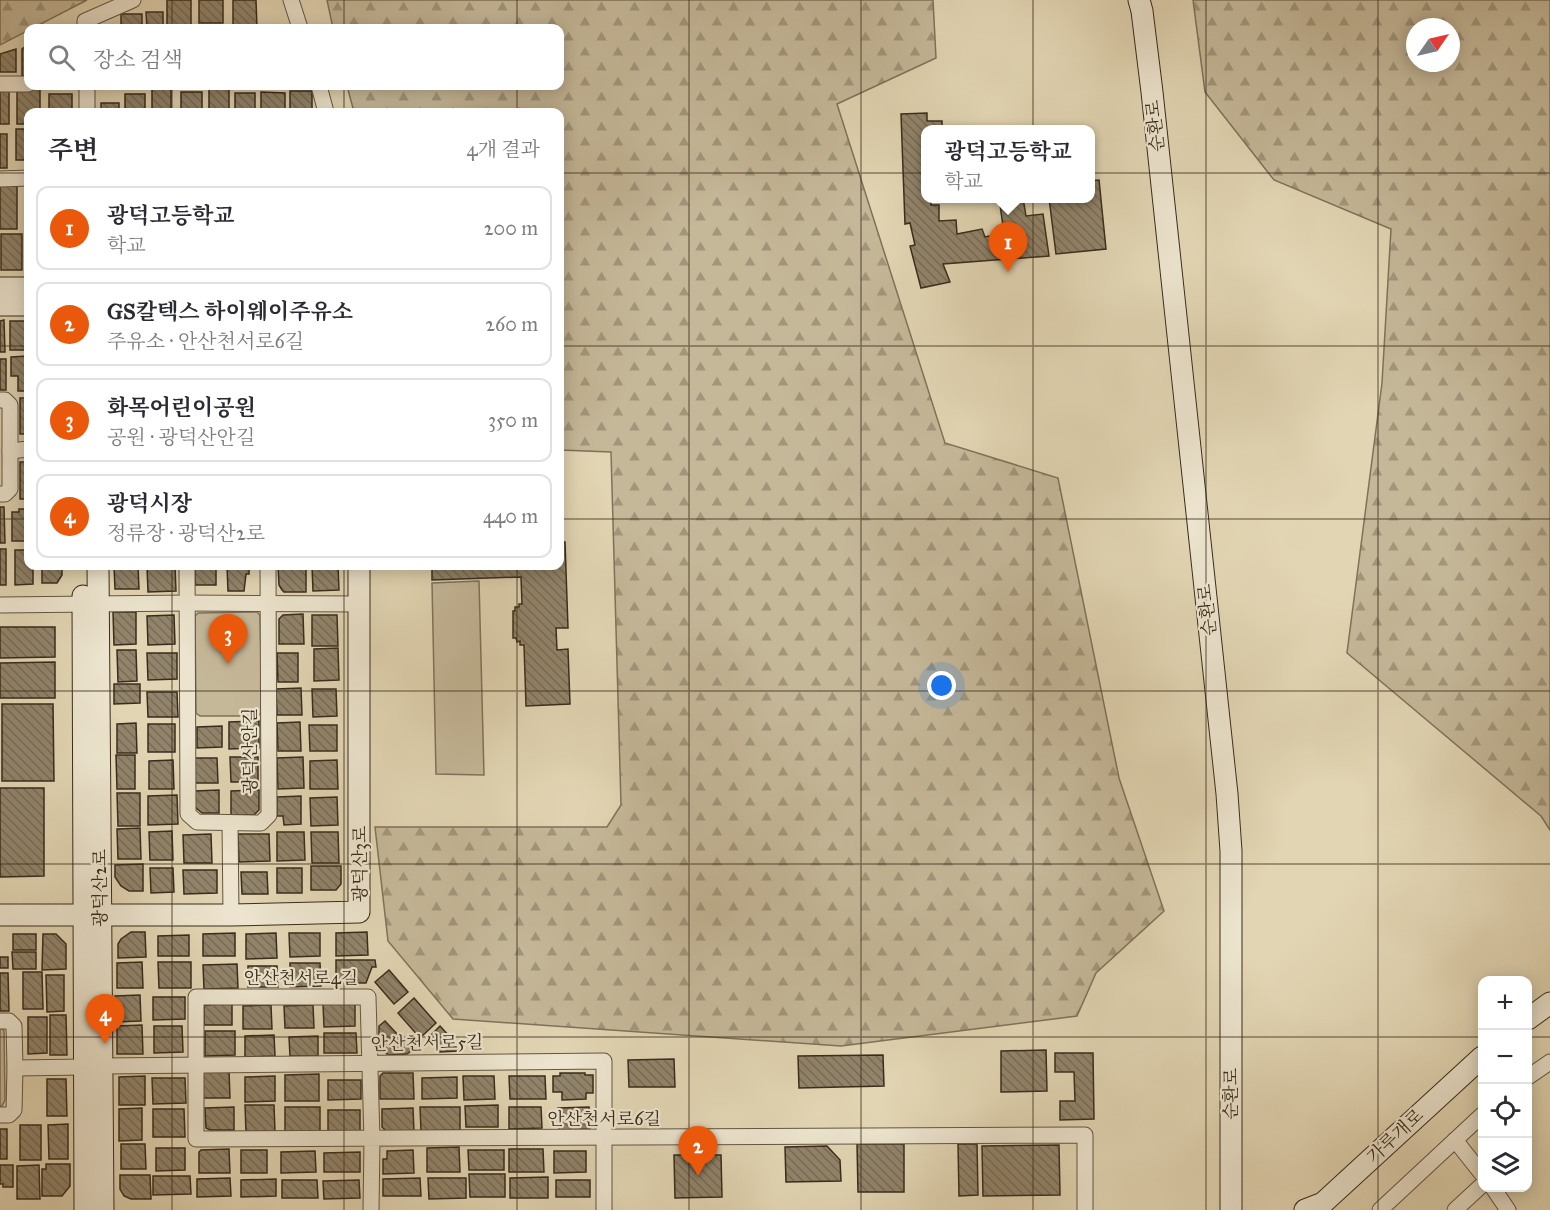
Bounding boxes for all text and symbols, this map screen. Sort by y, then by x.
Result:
north arrow [1406,18,1460,72]
search box [24,24,564,90]
icon: search [45,41,78,74]
text: 장소 검색 [93,46,183,73]
street label: 순환로 [1141,99,1169,153]
popup [921,125,1095,203]
text: 주변 [48,134,98,166]
text: 4개 결과 [467,137,540,161]
text: 광덕고등학교 [944,138,1072,165]
text: 학교 [944,169,983,193]
text: 광덕고등학교 [107,202,235,229]
text: 1 [66,216,73,240]
text: 200 m [484,216,538,240]
pin: 1 [988,222,1028,272]
text: 학교 [107,233,146,257]
text: GS칼텍스 하이웨이주유소 [107,298,353,325]
text: 2 [65,312,74,336]
text: 260 m [485,312,538,336]
text: 주유소 · 안산천서로6길 [107,329,304,353]
text: 화목어린이공원 [107,394,256,421]
text: 3 [66,408,74,432]
text: 350 m [488,408,538,432]
text: 공원 · 광덕산안길 [107,425,255,449]
text: 광덕시장 [107,490,192,517]
text: 4 [64,504,75,528]
text: 440 m [483,504,538,528]
text: 정류장 · 광덕산2로 [107,521,265,545]
street label: 순환로 [1193,583,1221,637]
pin: 3 [208,614,248,664]
your location [927,671,956,700]
street label: 광덕산안길 [239,708,261,794]
street label: 광덕산3로 [349,826,371,902]
street label: 광덕산2로 [89,849,111,927]
street label: 안산천서로4길 [244,967,358,989]
map controls [1478,976,1532,1192]
button: + [1478,976,1532,1030]
pin: 4 [86,994,124,1044]
button: − [1478,1030,1532,1084]
street label: 안산천서로5길 [370,1031,484,1055]
street label: 순환로 [1220,1068,1242,1120]
button: locate [1478,1084,1532,1138]
street label: 가루개로 [1362,1104,1428,1168]
street label: 안산천서로6길 [547,1108,661,1130]
pin: 2 [678,1126,718,1176]
button: layers [1478,1138,1532,1192]

